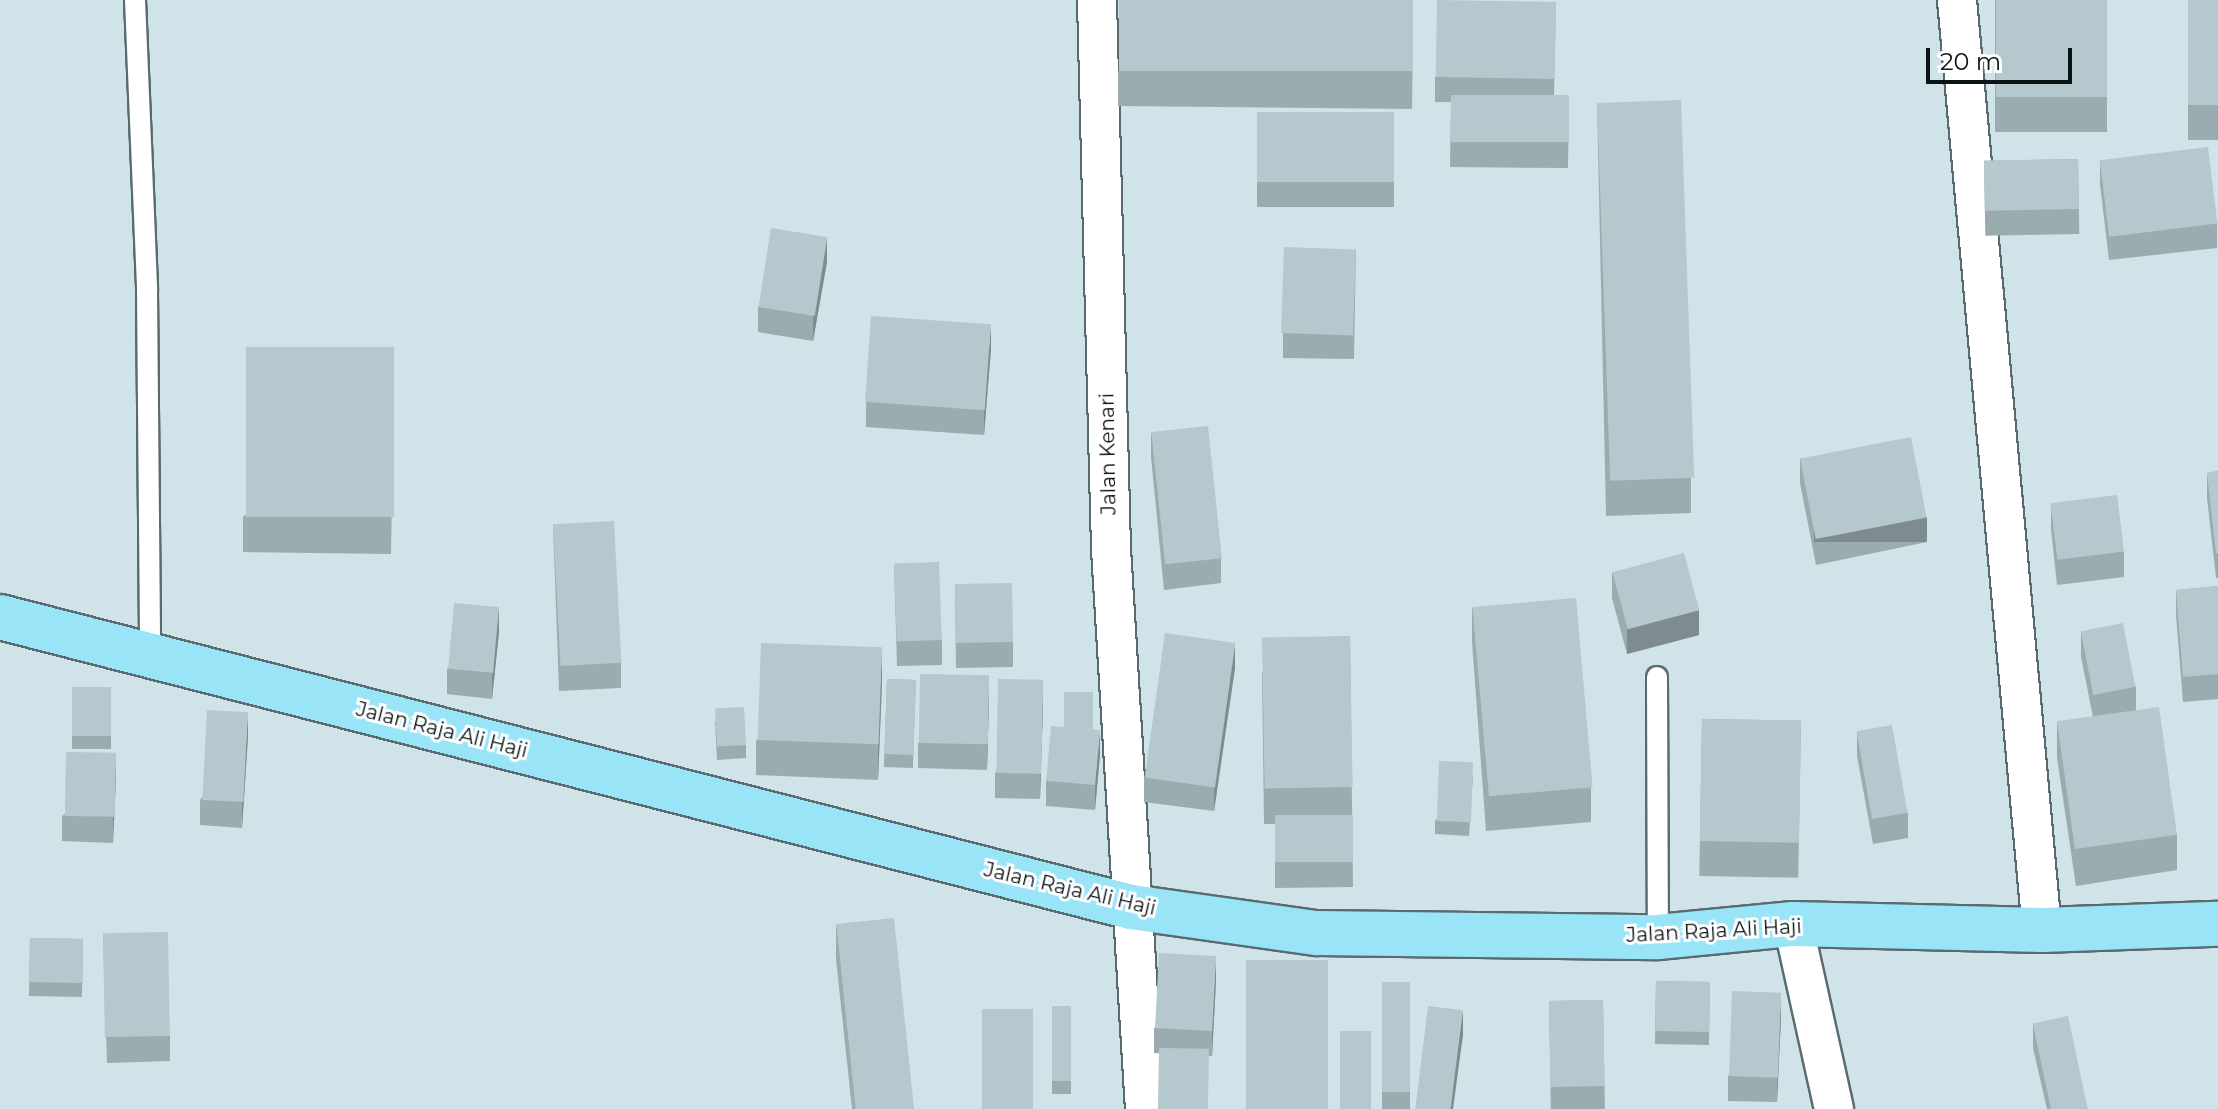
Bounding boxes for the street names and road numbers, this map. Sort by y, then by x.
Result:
street label: Jalan Kenari [1095,393,1121,515]
street label: Jalan Raja Ali Haji [354,697,530,763]
street label: Jalan Raja Ali Haji [982,858,1158,920]
street label: Jalan Raja Ali Haji [1626,914,1802,948]

